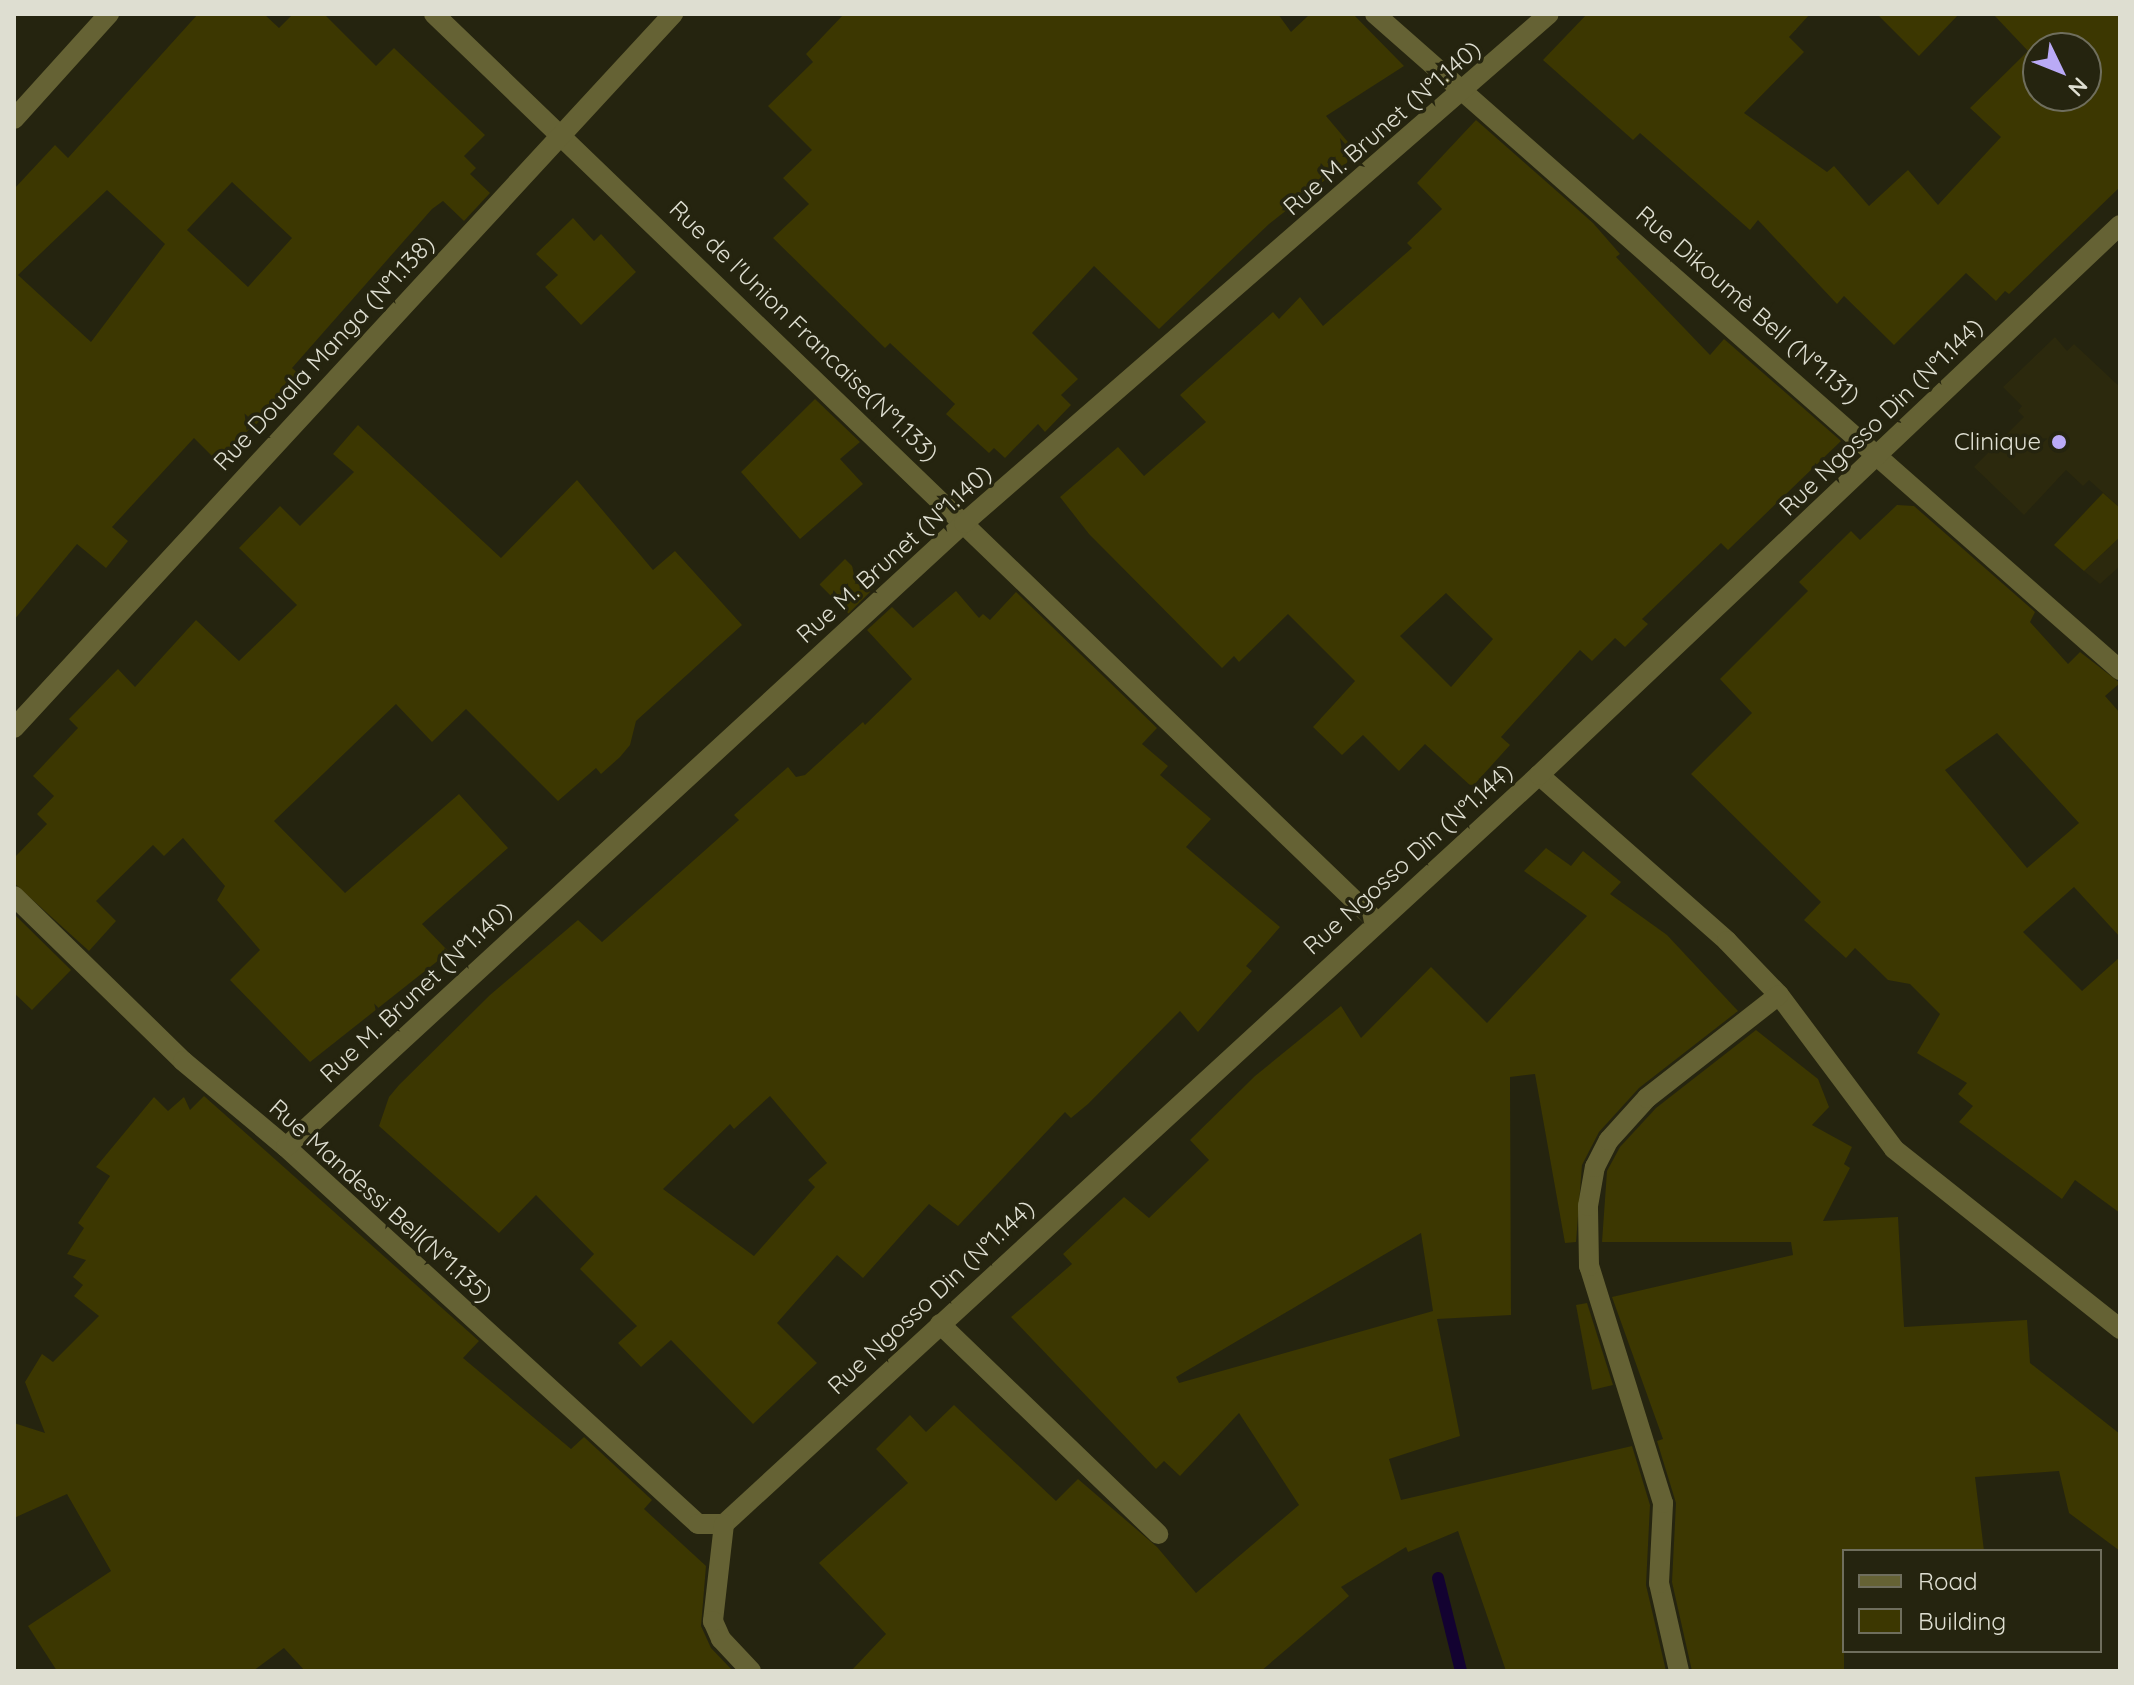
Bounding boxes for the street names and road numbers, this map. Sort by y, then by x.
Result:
street label: Rue M. Brunet (N°1.140) [1277,34,1487,222]
street label: Rue de l'Union Francaise(N°1.133) [664,195,944,467]
street label: Rue Dikoumè Bell (N°1.131) [1630,200,1866,410]
street label: Rue Douala Manga (N°1.138) [208,230,440,476]
street label: Rue Ngosso Din (N°1.144) [1773,312,1989,522]
street label: Rue M. Brunet (N°1.140) [791,459,997,649]
street label: Rue Ngosso Din (N°1.144) [1297,757,1519,961]
street label: Rue M. Brunet (N°1.140) [314,896,518,1088]
street label: Rue Mandessi Bell(N°1.135) [263,1093,499,1309]
street label: Rue Ngosso Din (N°1.144) [822,1194,1040,1400]

